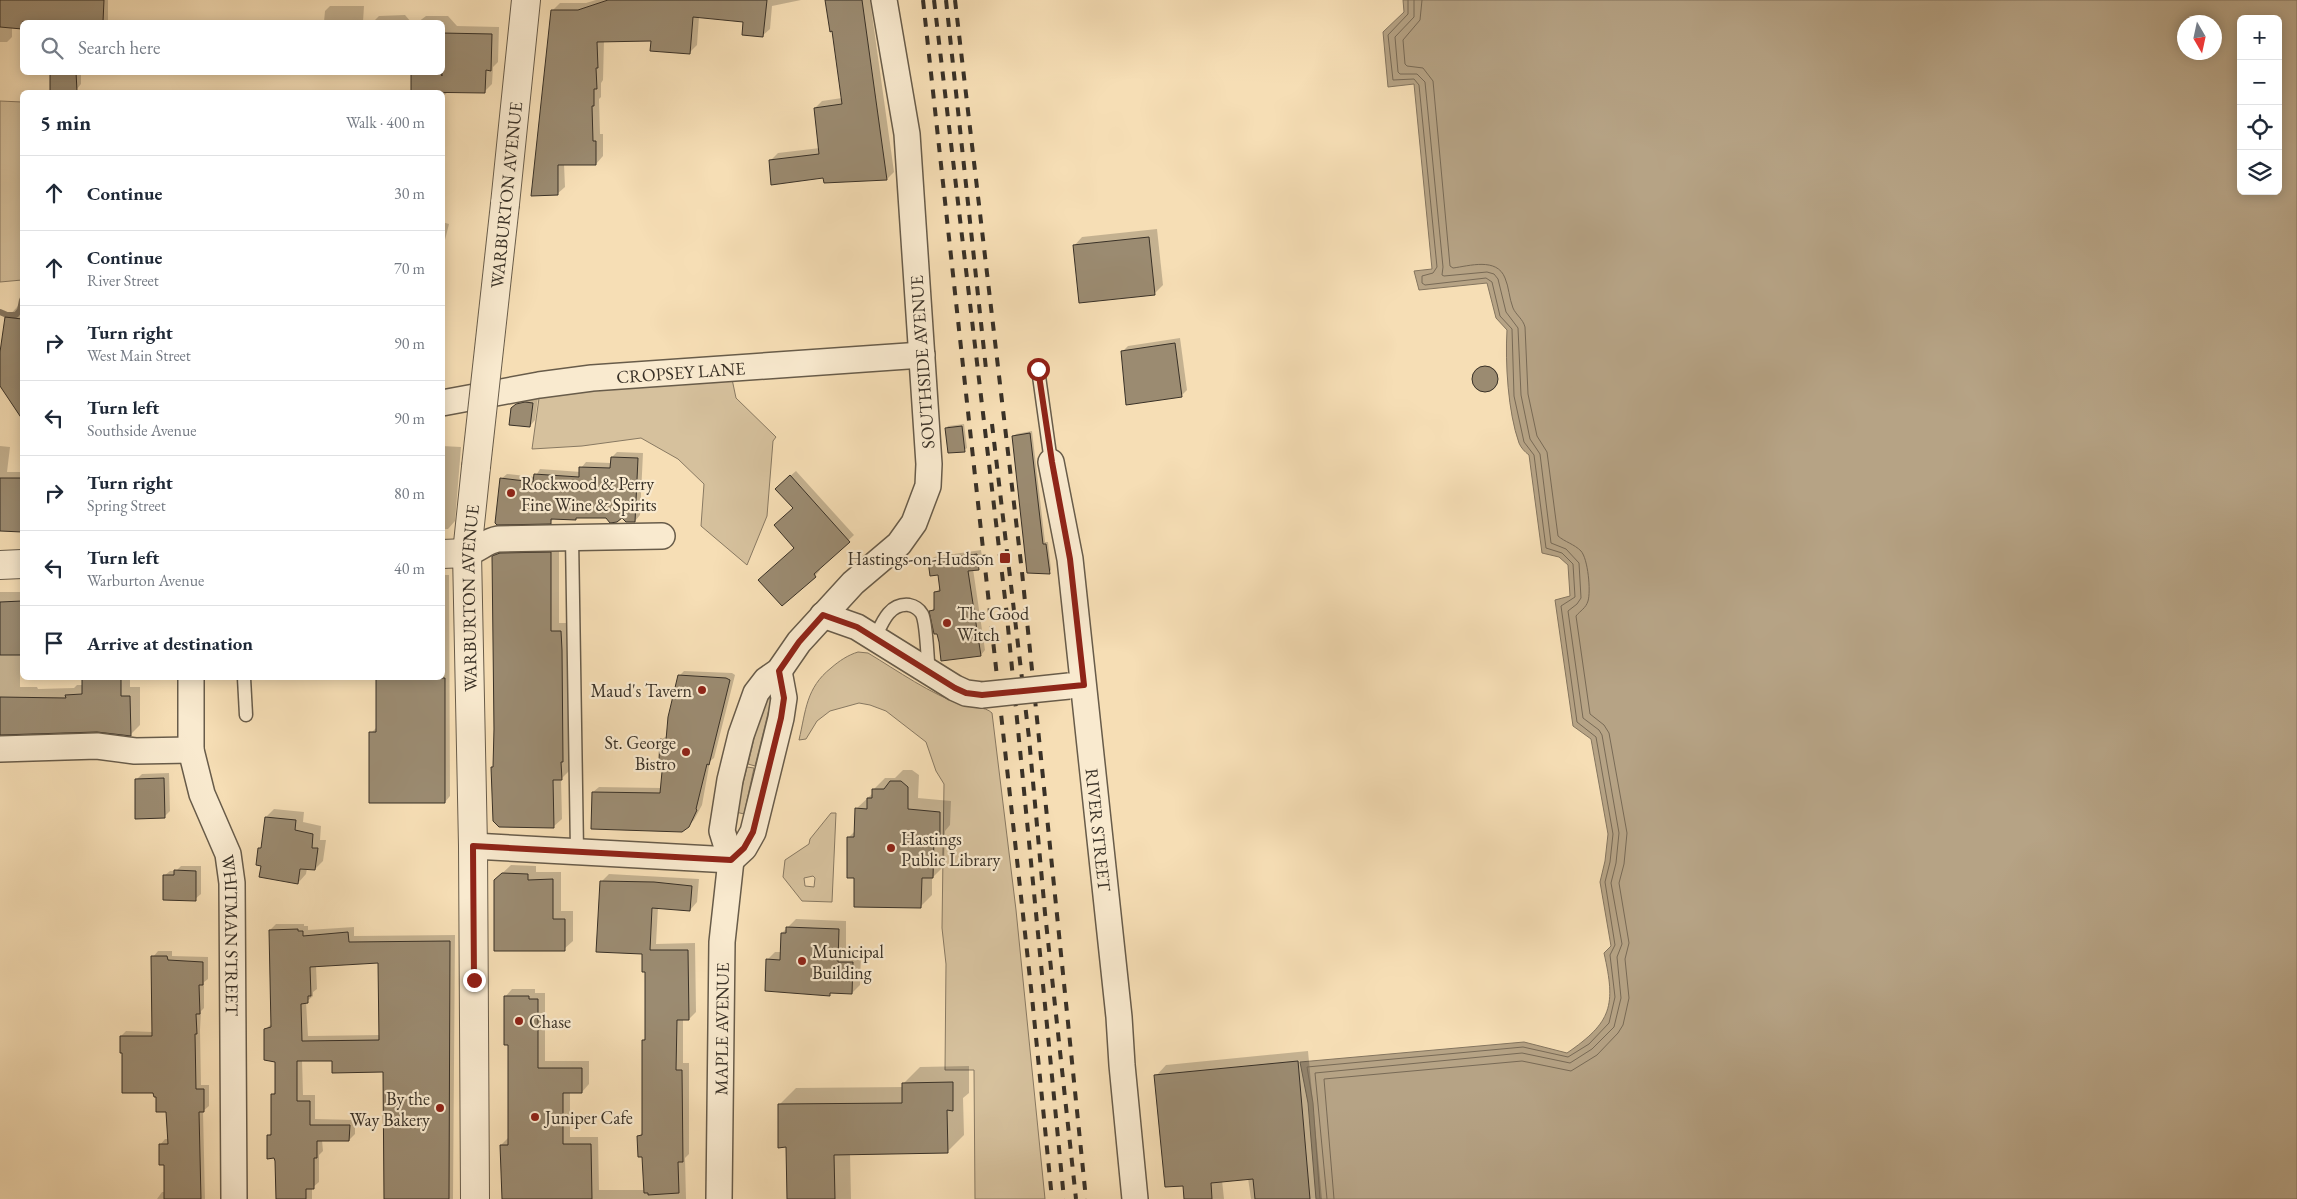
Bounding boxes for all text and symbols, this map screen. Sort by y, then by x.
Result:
north arrow [2177,15,2222,60]
map controls [2237,15,2282,195]
button: + [2237,15,2282,60]
search box [20,20,445,75]
icon: search [38,34,66,62]
text: Search here [78,35,160,60]
button: − [2237,60,2282,105]
street label: WARBURTON AVENUE [485,101,527,289]
button: locate [2237,105,2282,150]
text: 5 min [40,109,91,136]
text: Walk · 400 m [346,112,425,133]
button: layers [2237,150,2282,195]
icon: ahead [40,179,68,207]
text: Continue [87,181,162,206]
text: 30 m [394,183,425,204]
text: Continue [87,245,162,270]
icon: ahead [40,254,68,282]
text: 70 m [394,258,425,279]
text: River Street [87,270,159,291]
street label: SOUTHSIDE AVENUE [904,275,940,449]
text: Turn right [87,320,173,345]
icon: right [40,329,68,357]
text: 90 m [394,333,425,354]
text: West Main Street [87,345,191,366]
street label: CROPSEY LANE [615,356,746,388]
route start [1027,358,1050,381]
text: Turn left [87,395,159,420]
icon: left [40,404,68,432]
text: 90 m [394,408,425,429]
text: Southside Avenue [87,420,197,441]
text: Turn right [87,470,173,495]
place label: Rockwood & Perry Fine Wine & Spirits [521,472,657,516]
icon: right [40,479,68,507]
text: 80 m [394,483,425,504]
marker: Rockwood & Perry Fine Wine & Spirits [505,487,517,499]
text: Spring Street [87,495,166,516]
street label: WARBURTON AVENUE [455,503,484,692]
text: Turn left [87,545,159,570]
place label: Hastings-on-Hudson [848,547,994,570]
marker: Hastings-on-Hudson [998,551,1012,565]
icon: left [40,554,68,582]
text: 40 m [394,558,425,579]
text: Warburton Avenue [87,570,204,591]
place label: The Good Witch [957,602,1030,646]
marker: The Good Witch [941,617,953,629]
icon: arrive [40,629,68,657]
text: Arrive at destination [87,631,253,656]
place label: Maud's Tavern [590,679,692,702]
marker: Maud's Tavern [696,684,708,696]
place label: St. George Bistro [605,731,676,775]
marker: St. George Bistro [680,746,692,758]
street label: RIVER STREET [1081,767,1117,893]
place label: Hastings Public Library [901,827,1000,871]
marker: Hastings Public Library [885,842,897,854]
street label: WHITMAN STREET [217,853,244,1017]
place label: Municipal Building [812,940,884,984]
marker: Municipal Building [796,955,808,967]
street label: MAPLE AVENUE [709,962,733,1096]
route end [463,969,486,992]
place label: Chase [529,1010,571,1033]
marker: Chase [513,1015,525,1027]
place label: By the Way Bakery [350,1087,430,1131]
marker: By the Way Bakery [434,1102,446,1114]
place label: Juniper Cafe [543,1106,633,1129]
marker: Juniper Cafe [529,1111,541,1123]

